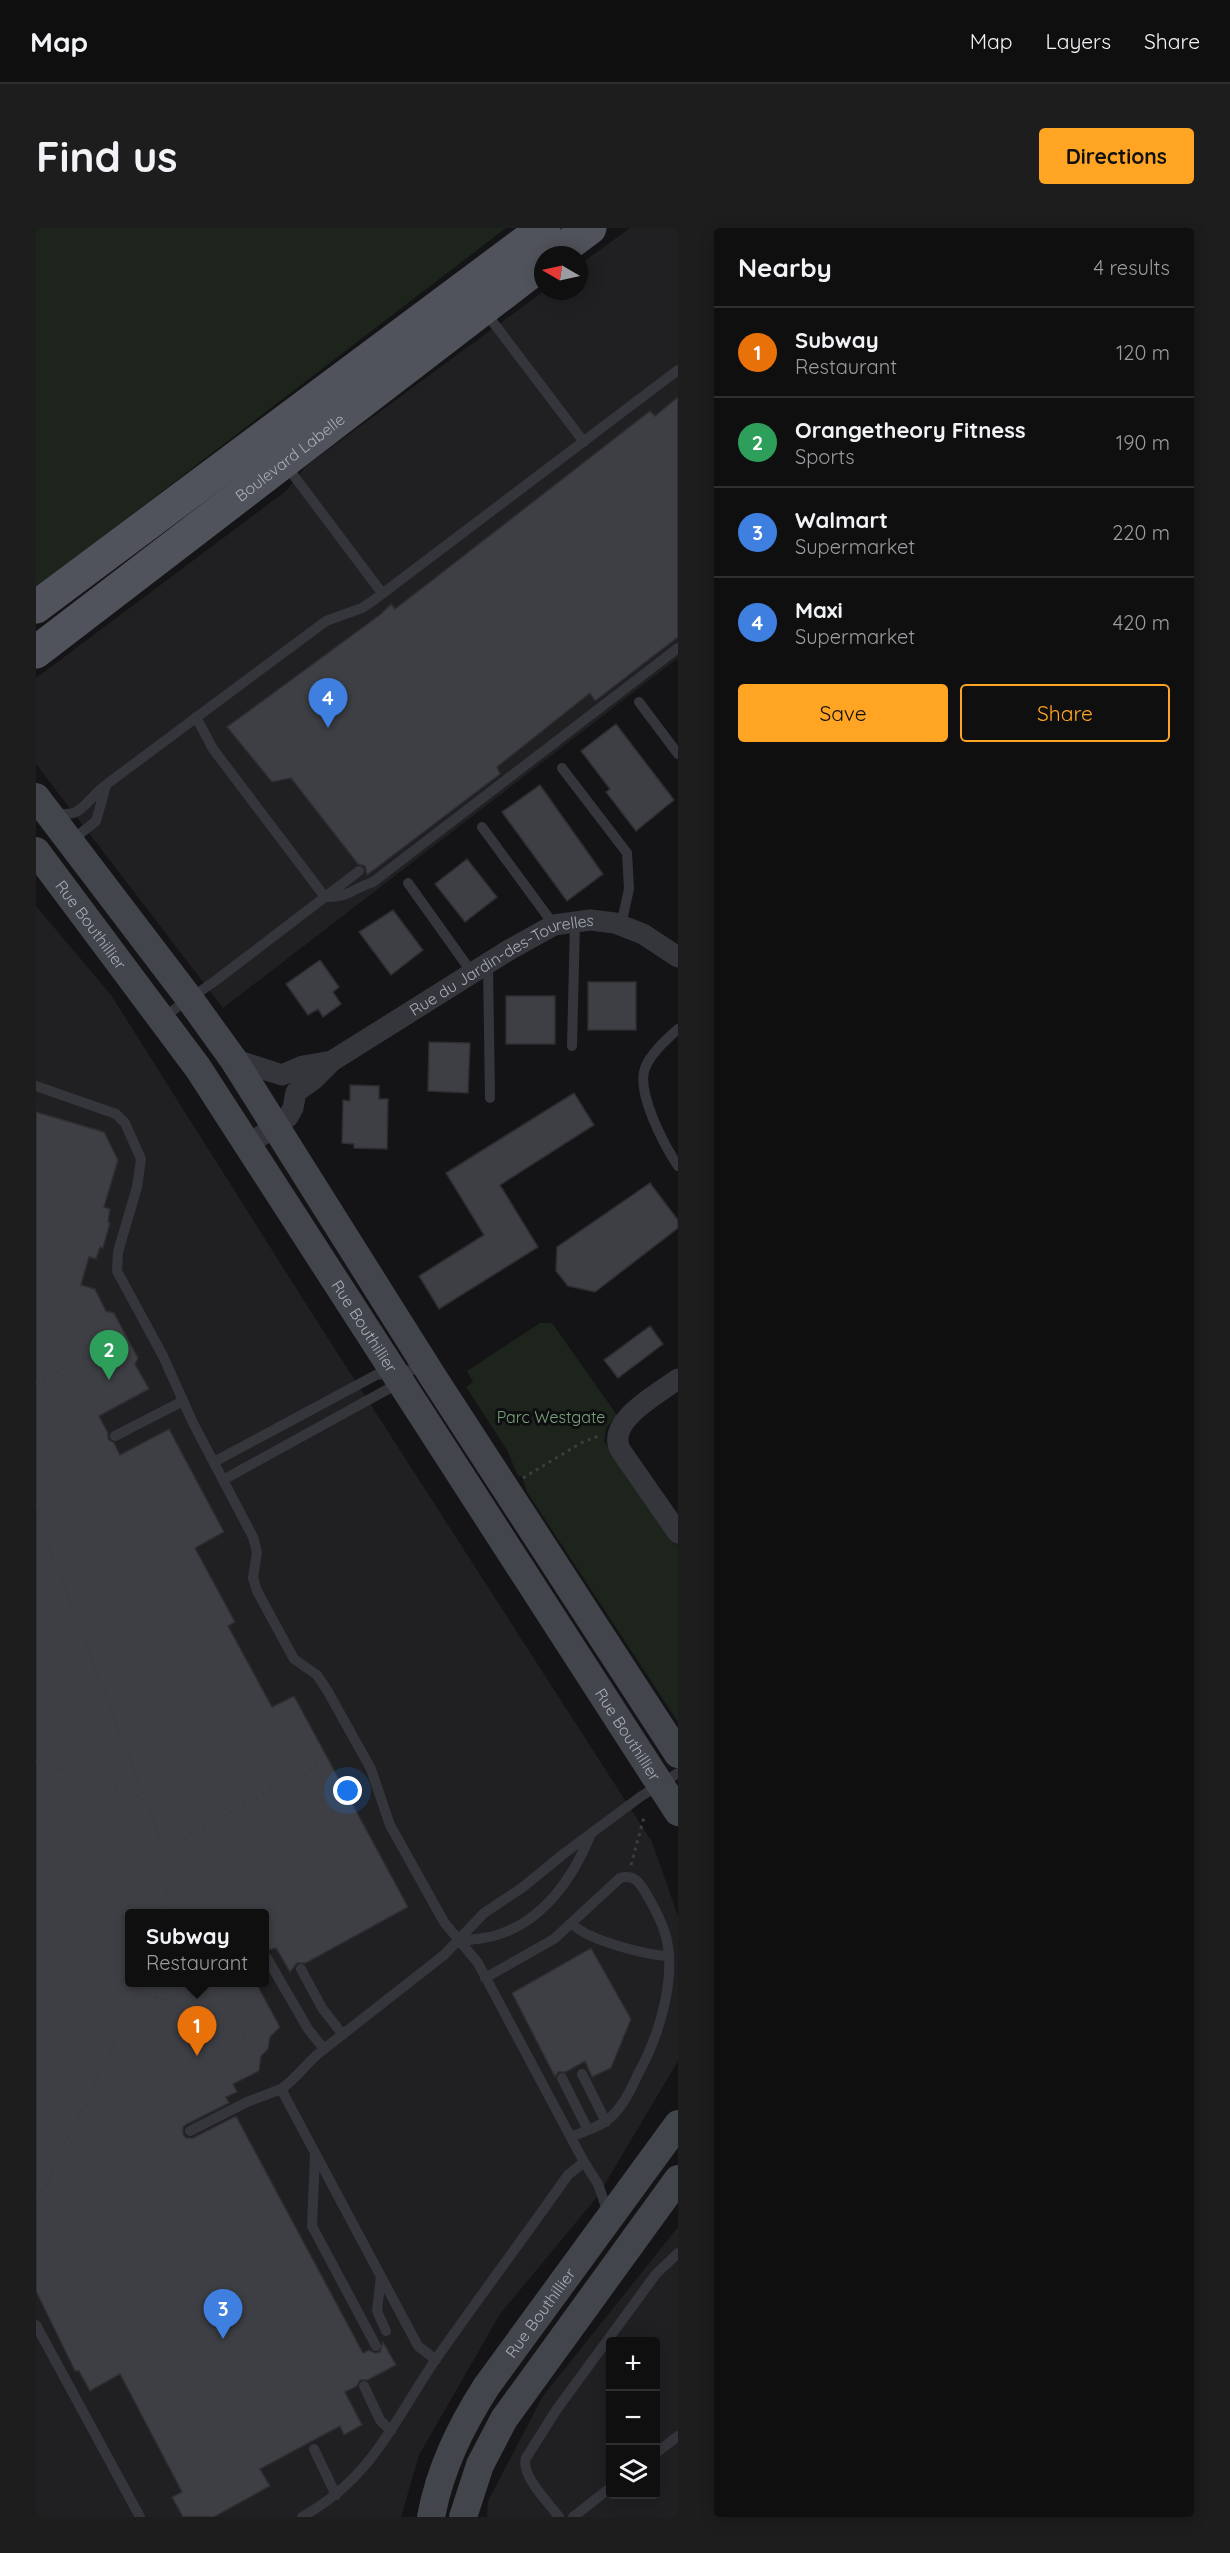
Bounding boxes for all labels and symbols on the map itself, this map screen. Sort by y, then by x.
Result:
north arrow [534,246,588,300]
street label: Boulevard Labelle [231,409,349,506]
pin: 4 [308,678,348,728]
street label: Rue Bouthillier [51,876,131,973]
street label: Rue du Jardin-des-Tourelles [406,910,595,1020]
street label: Rue Bouthillier [327,1276,402,1376]
pin: 2 [90,1330,128,1380]
park label: Parc Westgate [497,1407,605,1427]
street label: Rue Bouthillier [591,1684,665,1785]
your location [333,1776,362,1805]
pin: 1 [178,2006,216,2056]
street label: Rue Bouthillier [501,2264,580,2362]
pin: 3 [204,2290,243,2339]

